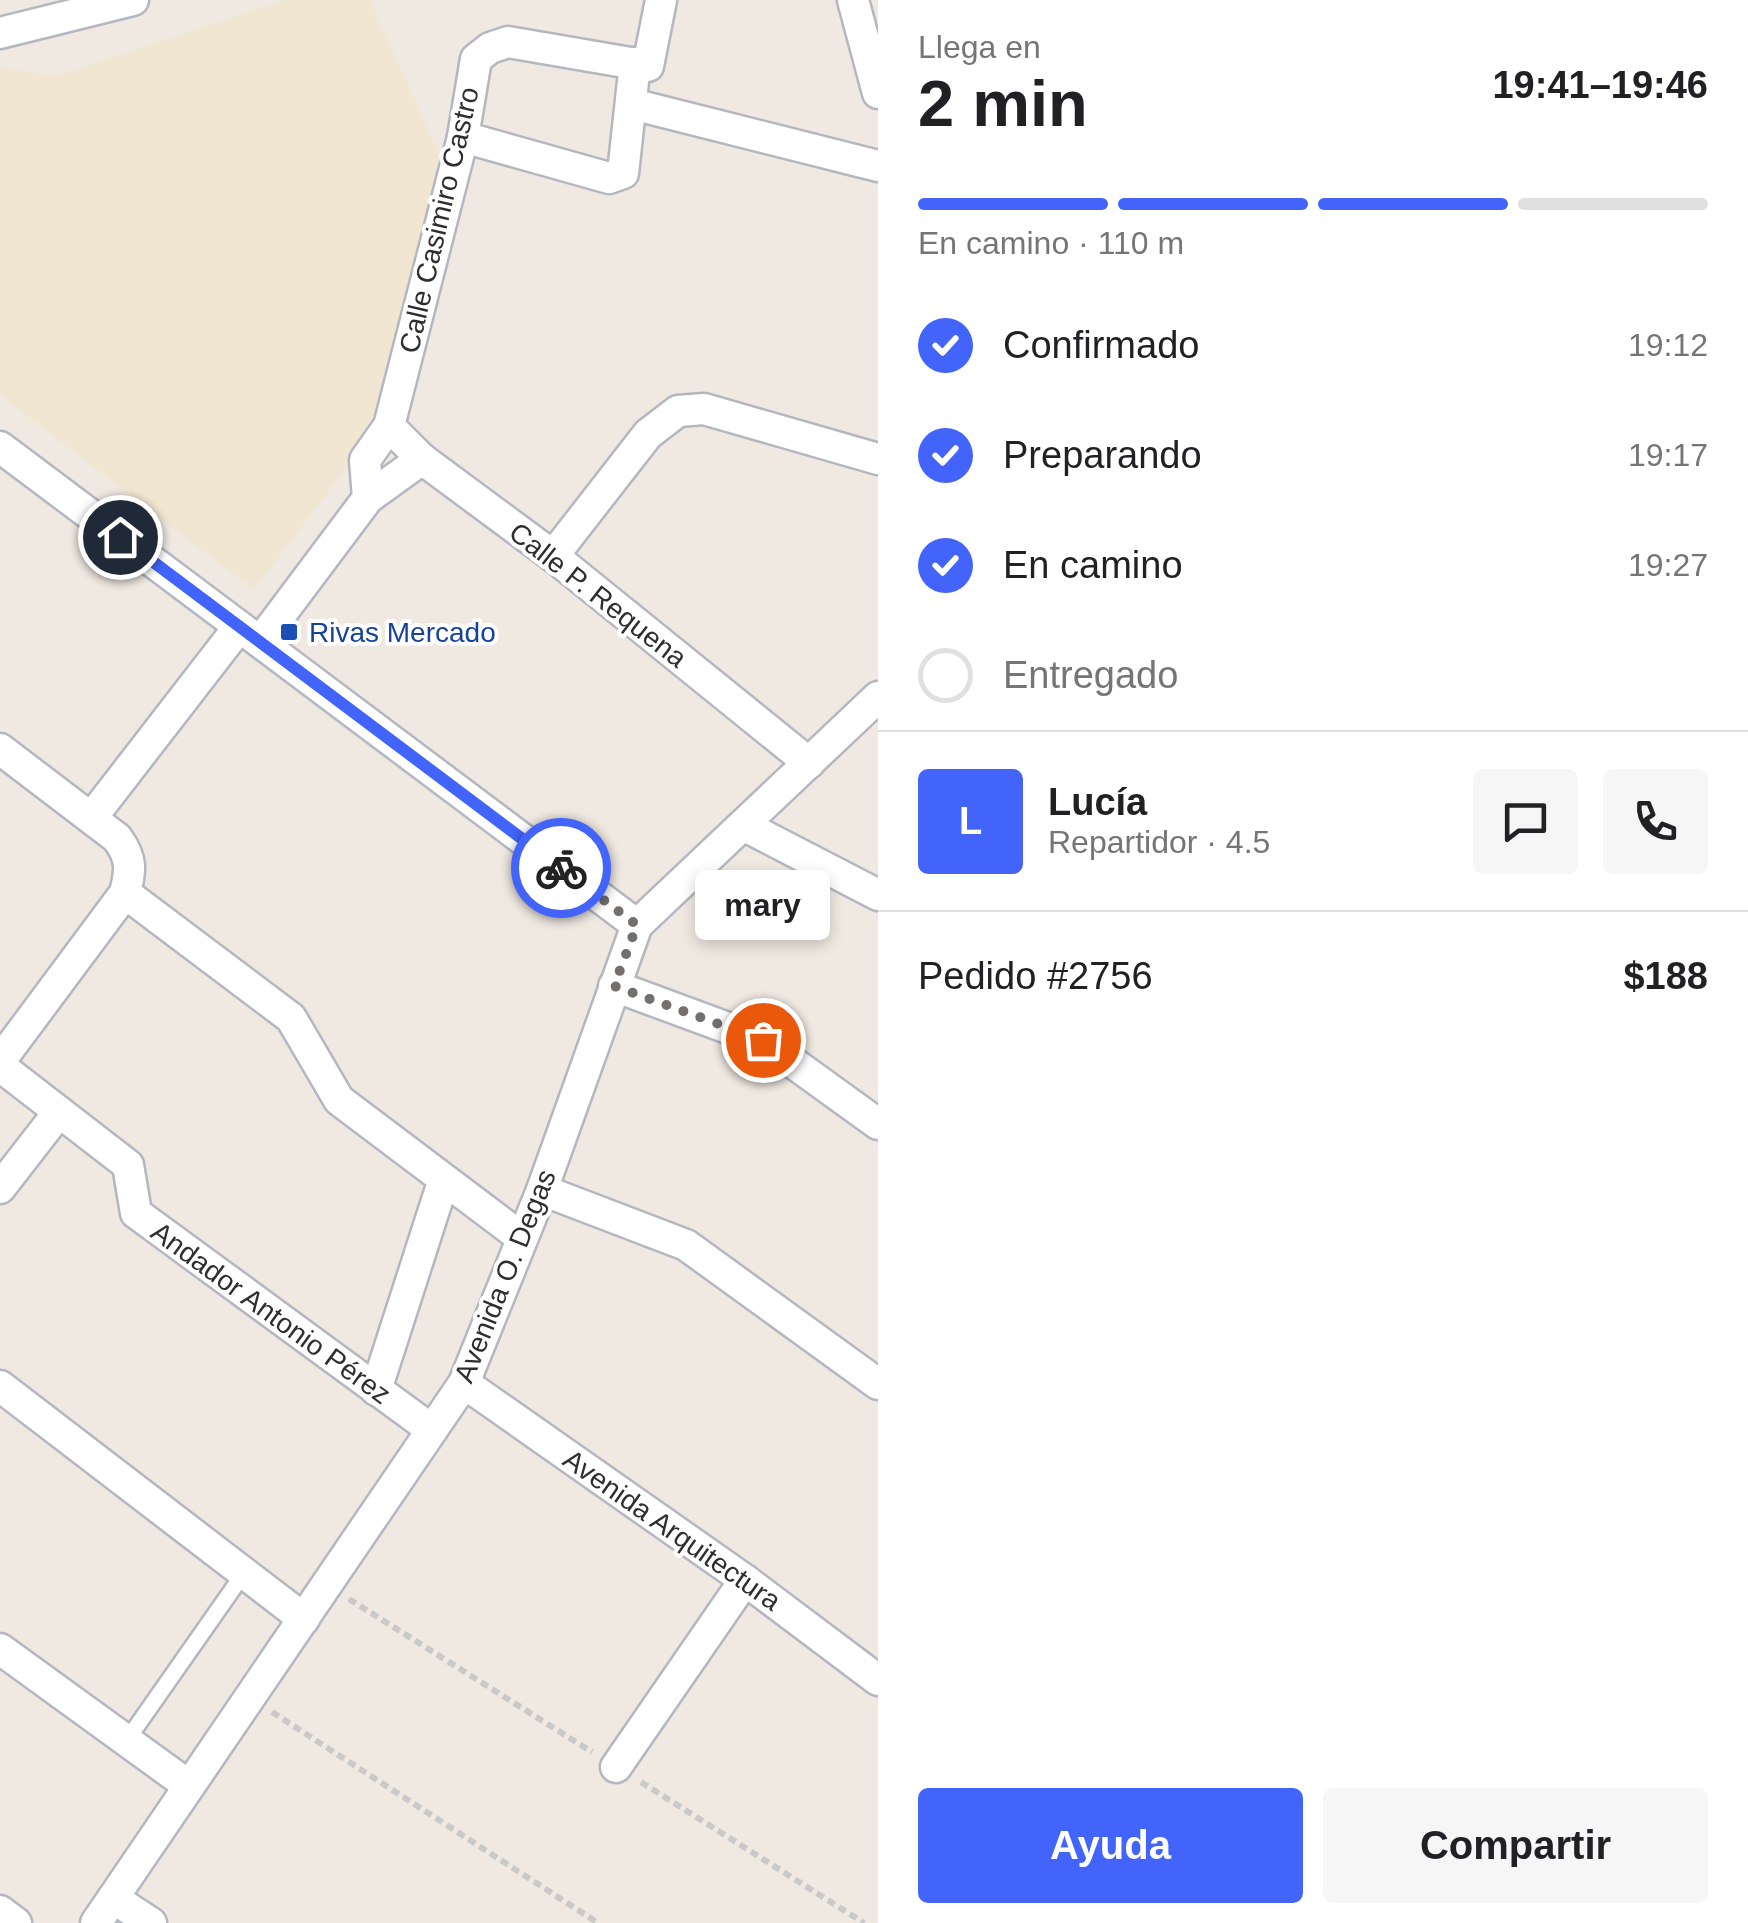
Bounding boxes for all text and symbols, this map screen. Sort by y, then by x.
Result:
text: Llega en [918,29,1041,65]
text: 19:41–19:46 [1492,64,1708,106]
text: 2 min [918,67,1088,140]
street label: Calle Casimiro Castro [393,84,485,356]
text: En camino · 110 m [918,225,1184,261]
icon: check [918,318,973,373]
text: Confirmado [1003,324,1199,366]
text: 19:12 [1628,327,1708,363]
icon: check [918,428,973,483]
text: Preparando [1003,434,1202,476]
text: 19:17 [1628,437,1708,473]
pin [78,495,163,580]
icon: home [93,510,148,565]
street label: Calle P. Requena [503,516,693,674]
icon: check [918,538,973,593]
text: En camino [1003,544,1183,586]
text: 19:27 [1628,547,1708,583]
place label: Rivas Mercado [309,617,496,648]
marker: Rivas Mercado [278,621,300,643]
text: Entregado [1003,654,1178,696]
button: chat [1473,769,1578,874]
button: phone [1603,769,1708,874]
text: Lucía [1048,781,1147,823]
text: L [959,800,982,842]
courier [511,818,611,918]
text: Repartidor · 4.5 [1048,824,1270,860]
icon: bike [534,841,589,896]
callout: mary [696,870,830,940]
text: mary [724,887,801,923]
text: Pedido #2756 [918,955,1153,997]
text: $188 [1623,955,1708,997]
pin [721,998,806,1083]
icon: bag [736,1013,791,1068]
street label: Avenida O. Degas [448,1165,562,1387]
street label: Andador Antonio Pérez [145,1216,397,1410]
street label: Avenida Arquitectura [557,1443,787,1617]
button: Ayuda [918,1788,1303,1903]
button: Compartir [1323,1788,1708,1903]

